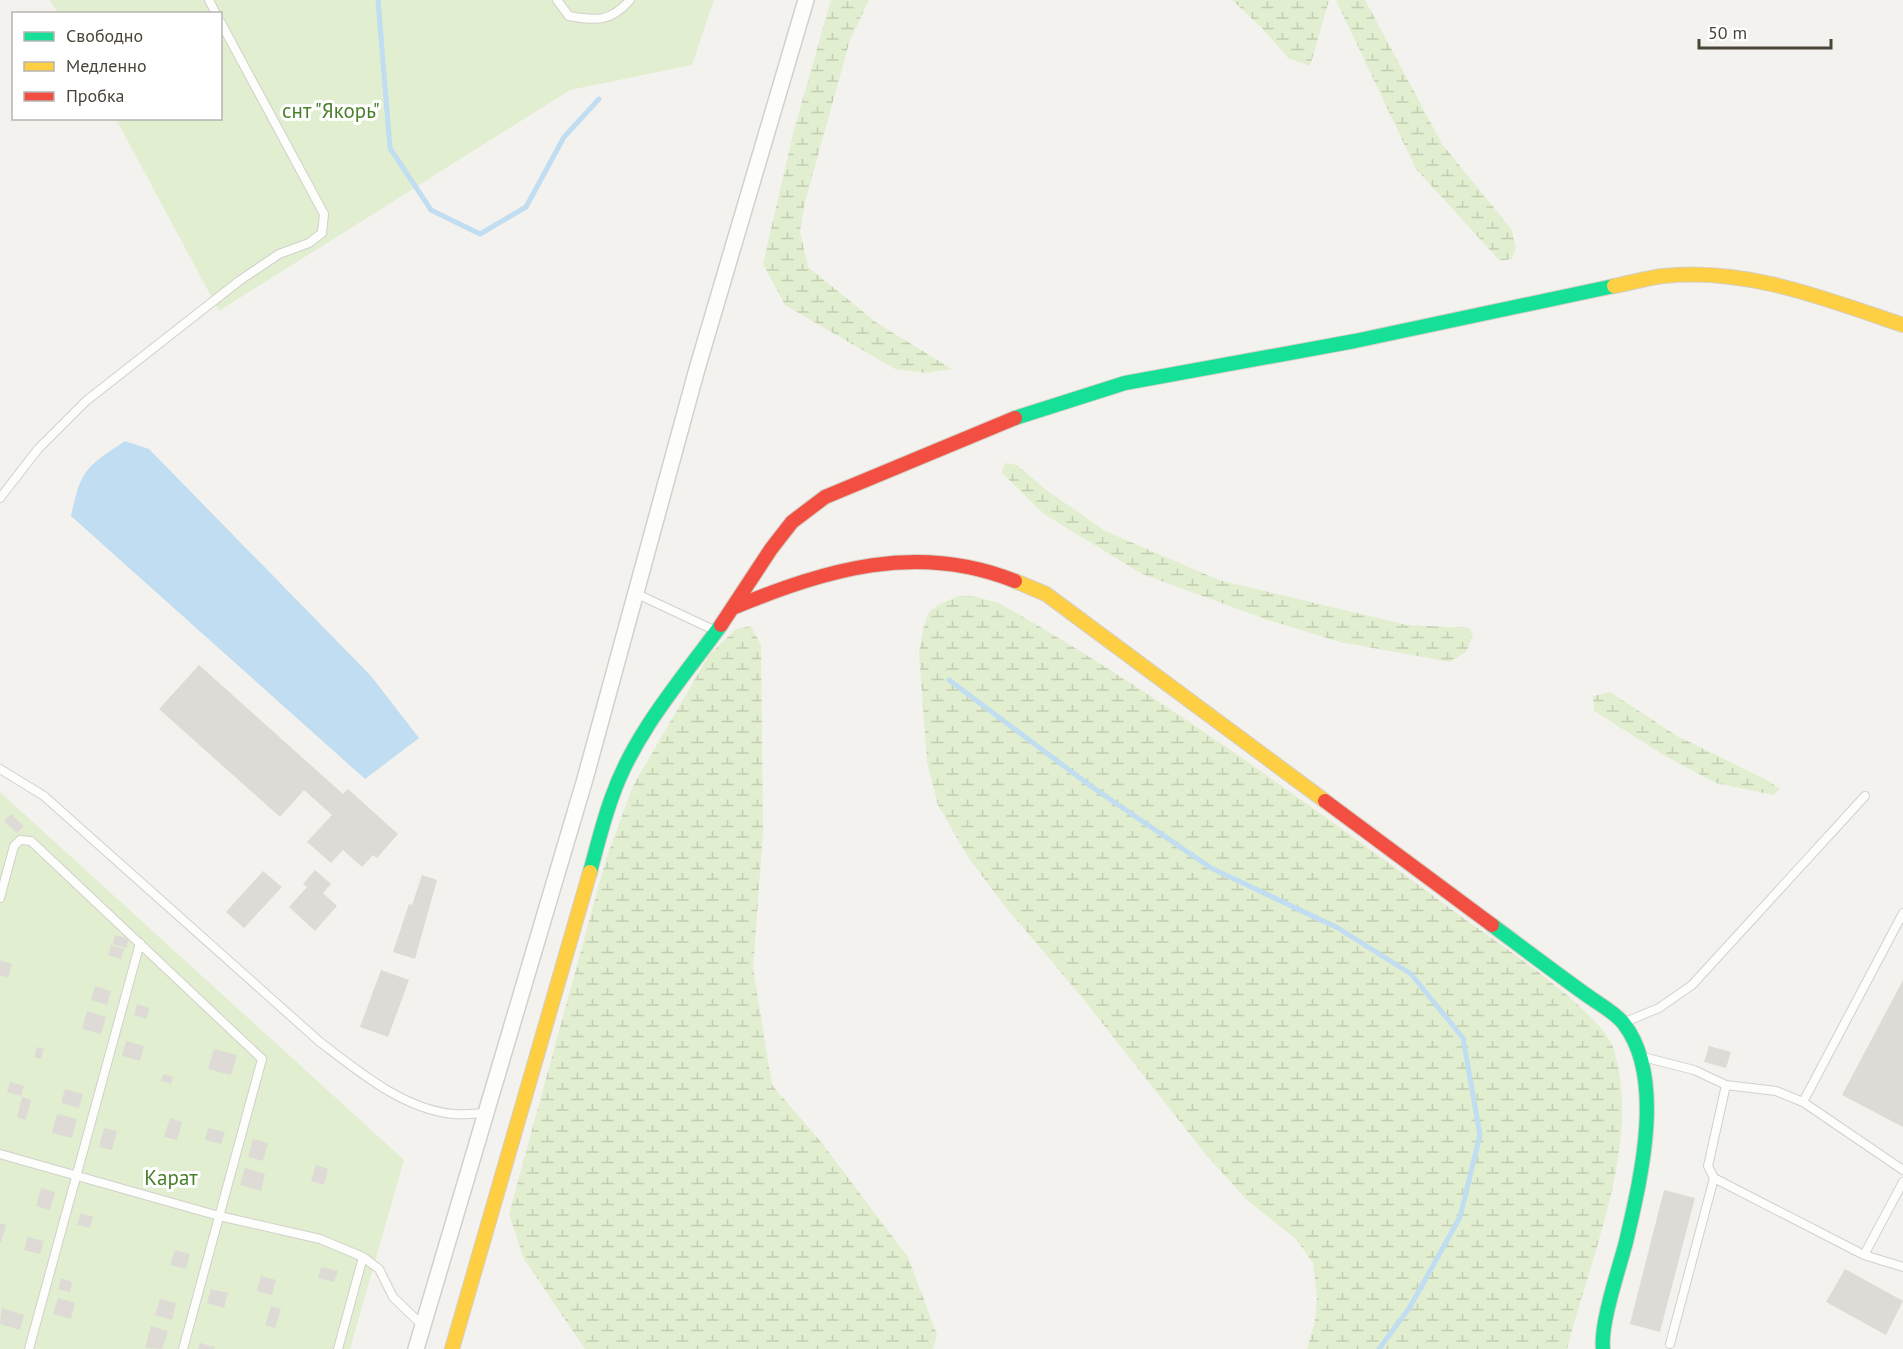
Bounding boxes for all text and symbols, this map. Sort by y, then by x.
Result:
legend [12,12,222,120]
scale bar [1699,12,1831,50]
text: 50 m [1708,21,1747,44]
text: Свободно [66,24,143,47]
text: Медленно [66,54,147,77]
text: Пробка [66,84,124,107]
park label: снт "Якорь" [282,97,380,124]
park label: Карат [144,1164,198,1191]

